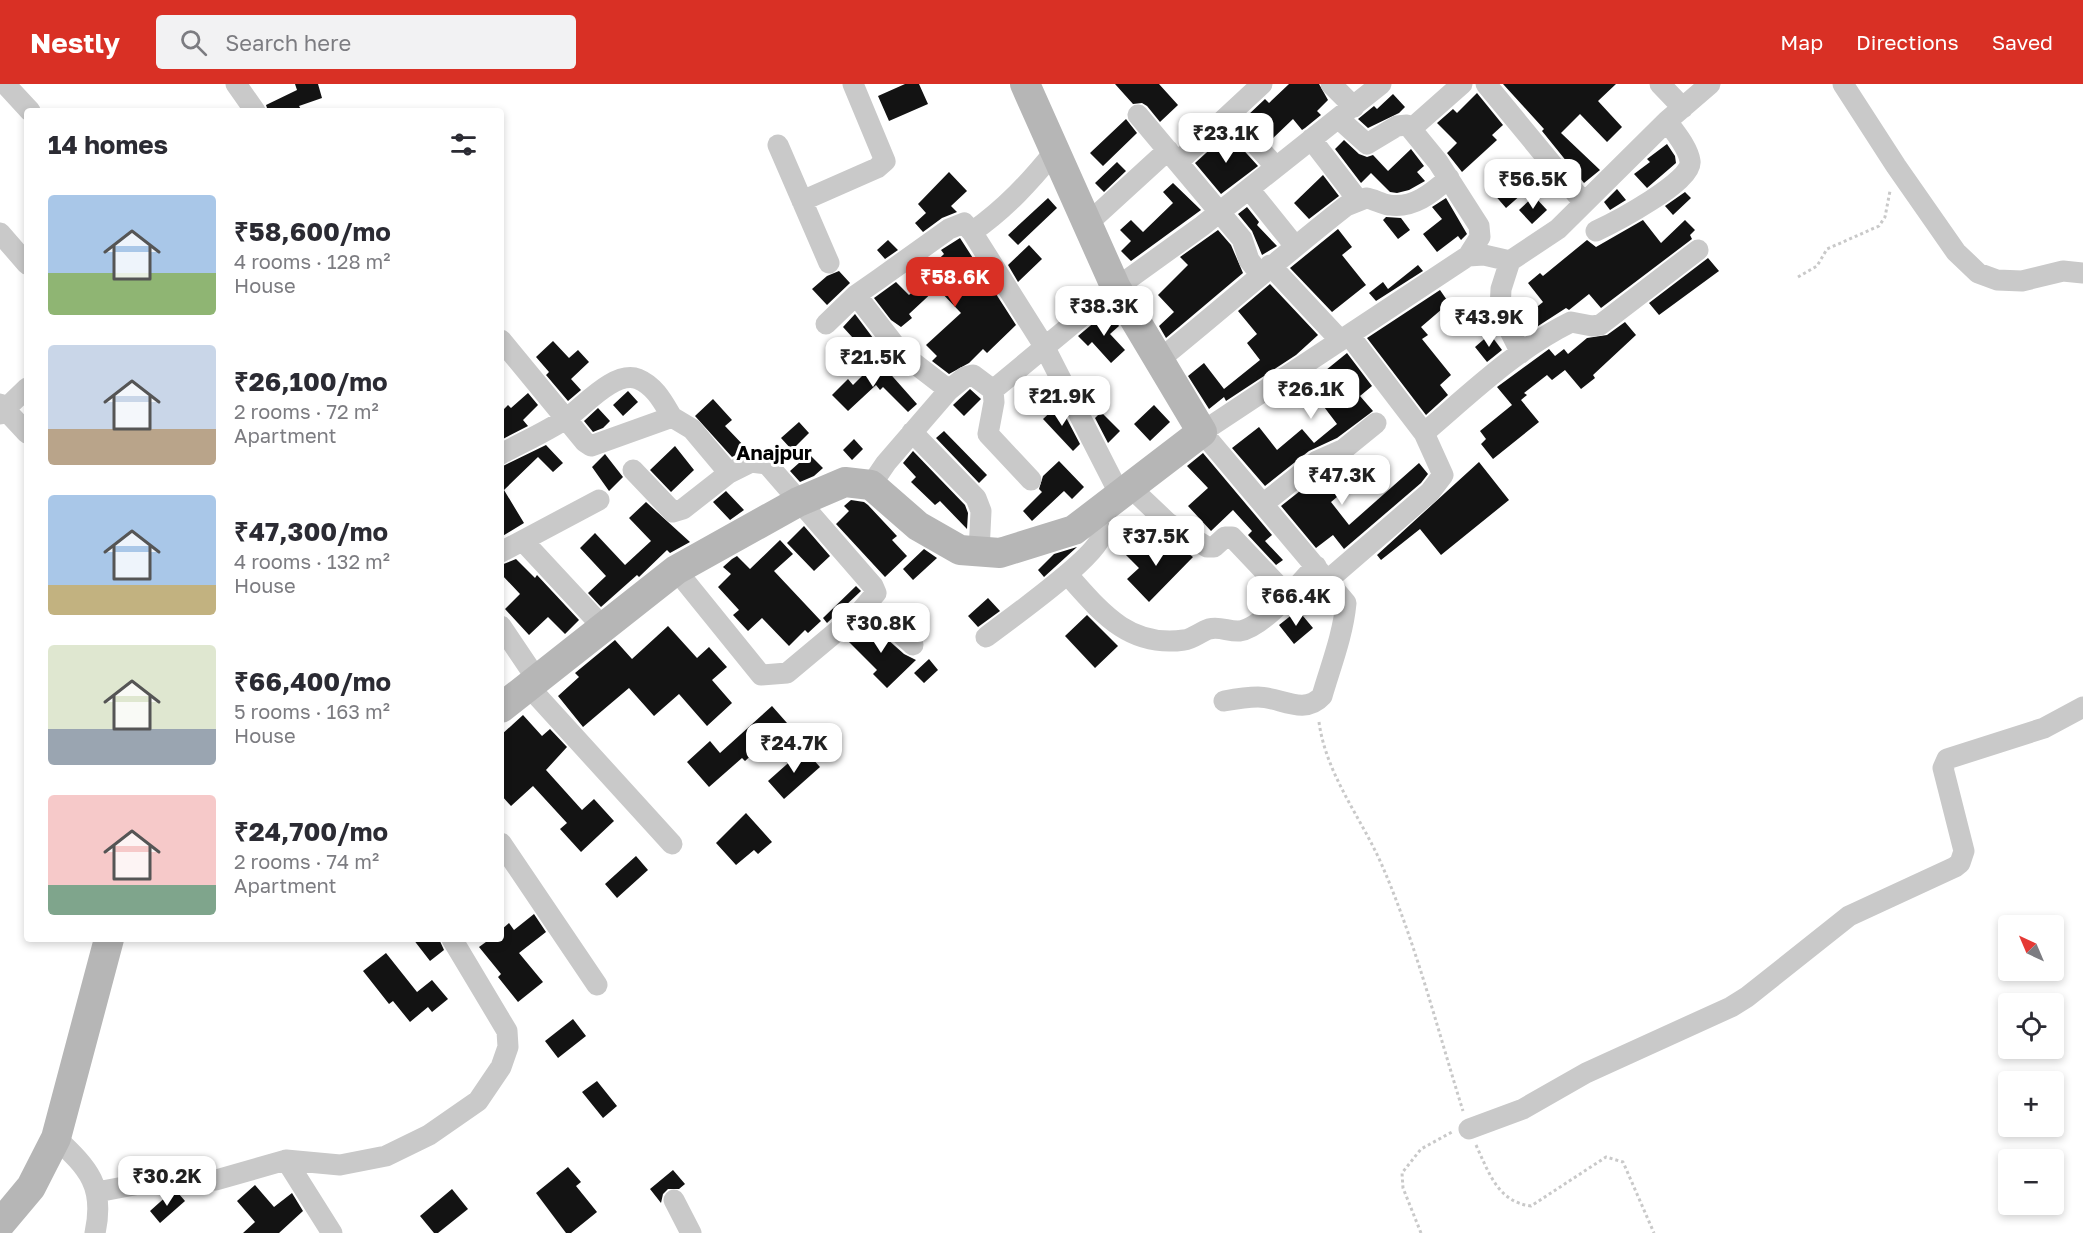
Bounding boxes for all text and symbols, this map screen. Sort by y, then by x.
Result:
search box [156,15,576,69]
text: Nestly [30,26,120,59]
icon: search [177,26,210,59]
text: Search here [225,29,351,56]
text: Map [1780,29,1823,55]
text: Directions [1856,29,1959,55]
text: Saved [1992,29,2053,55]
pin: ₹23.1K [1177,113,1275,164]
text: ₹23.1K [1192,120,1260,144]
icon: filters [447,128,480,161]
text: 14 homes [48,129,168,160]
pin: ₹56.5K [1484,159,1582,210]
text: ₹56.5K [1498,166,1568,190]
text: ₹58,600/mo [234,216,391,247]
icon: home [96,219,168,291]
text: 4 rooms · 128 m² [234,249,391,273]
pin: ₹58.6K [906,257,1004,308]
text: ₹58.6K [920,264,990,288]
text: House [234,273,296,297]
pin: ₹38.3K [1055,286,1153,337]
text: ₹38.3K [1069,293,1139,317]
pin: ₹43.9K [1440,297,1538,348]
text: ₹43.9K [1454,304,1524,328]
pin: ₹21.5K [824,337,922,388]
text: ₹21.5K [839,344,907,368]
text: ₹26,100/mo [234,366,388,397]
icon: home [96,369,168,441]
pin: ₹26.1K [1262,369,1360,420]
pin: ₹21.9K [1013,376,1111,427]
text: ₹26.1K [1277,376,1345,400]
text: ₹21.9K [1028,383,1096,407]
text: 2 rooms · 72 m² [234,399,379,423]
text: Apartment [234,423,337,447]
district label: Anajpur [736,440,812,464]
pin: ₹47.3K [1293,455,1391,506]
text: ₹47.3K [1308,462,1376,486]
text: ₹47,300/mo [234,516,388,547]
pin: ₹37.5K [1107,516,1205,567]
icon: home [96,519,168,591]
text: ₹37.5K [1122,523,1190,547]
text: 4 rooms · 132 m² [234,549,390,573]
text: House [234,573,296,597]
pin: ₹66.4K [1247,576,1345,627]
text: ₹66.4K [1261,583,1331,607]
pin: ₹30.8K [832,603,930,654]
text: ₹30.8K [846,610,916,634]
text: ₹66,400/mo [234,666,391,697]
icon: home [96,669,168,741]
text: 5 rooms · 163 m² [234,699,390,723]
text: House [234,723,296,747]
pin: ₹24.7K [745,723,843,774]
text: ₹24.7K [760,730,828,754]
text: ₹24,700/mo [234,816,388,847]
icon: home [96,819,168,891]
text: 2 rooms · 74 m² [234,849,379,873]
text: Apartment [234,873,337,897]
north arrow [1998,915,2064,981]
map controls [1998,915,2064,1215]
button: locate [1998,993,2064,1059]
button: + [1998,1071,2064,1137]
button: − [1998,1149,2064,1215]
pin: ₹30.2K [118,1156,216,1207]
text: ₹30.2K [132,1163,202,1187]

